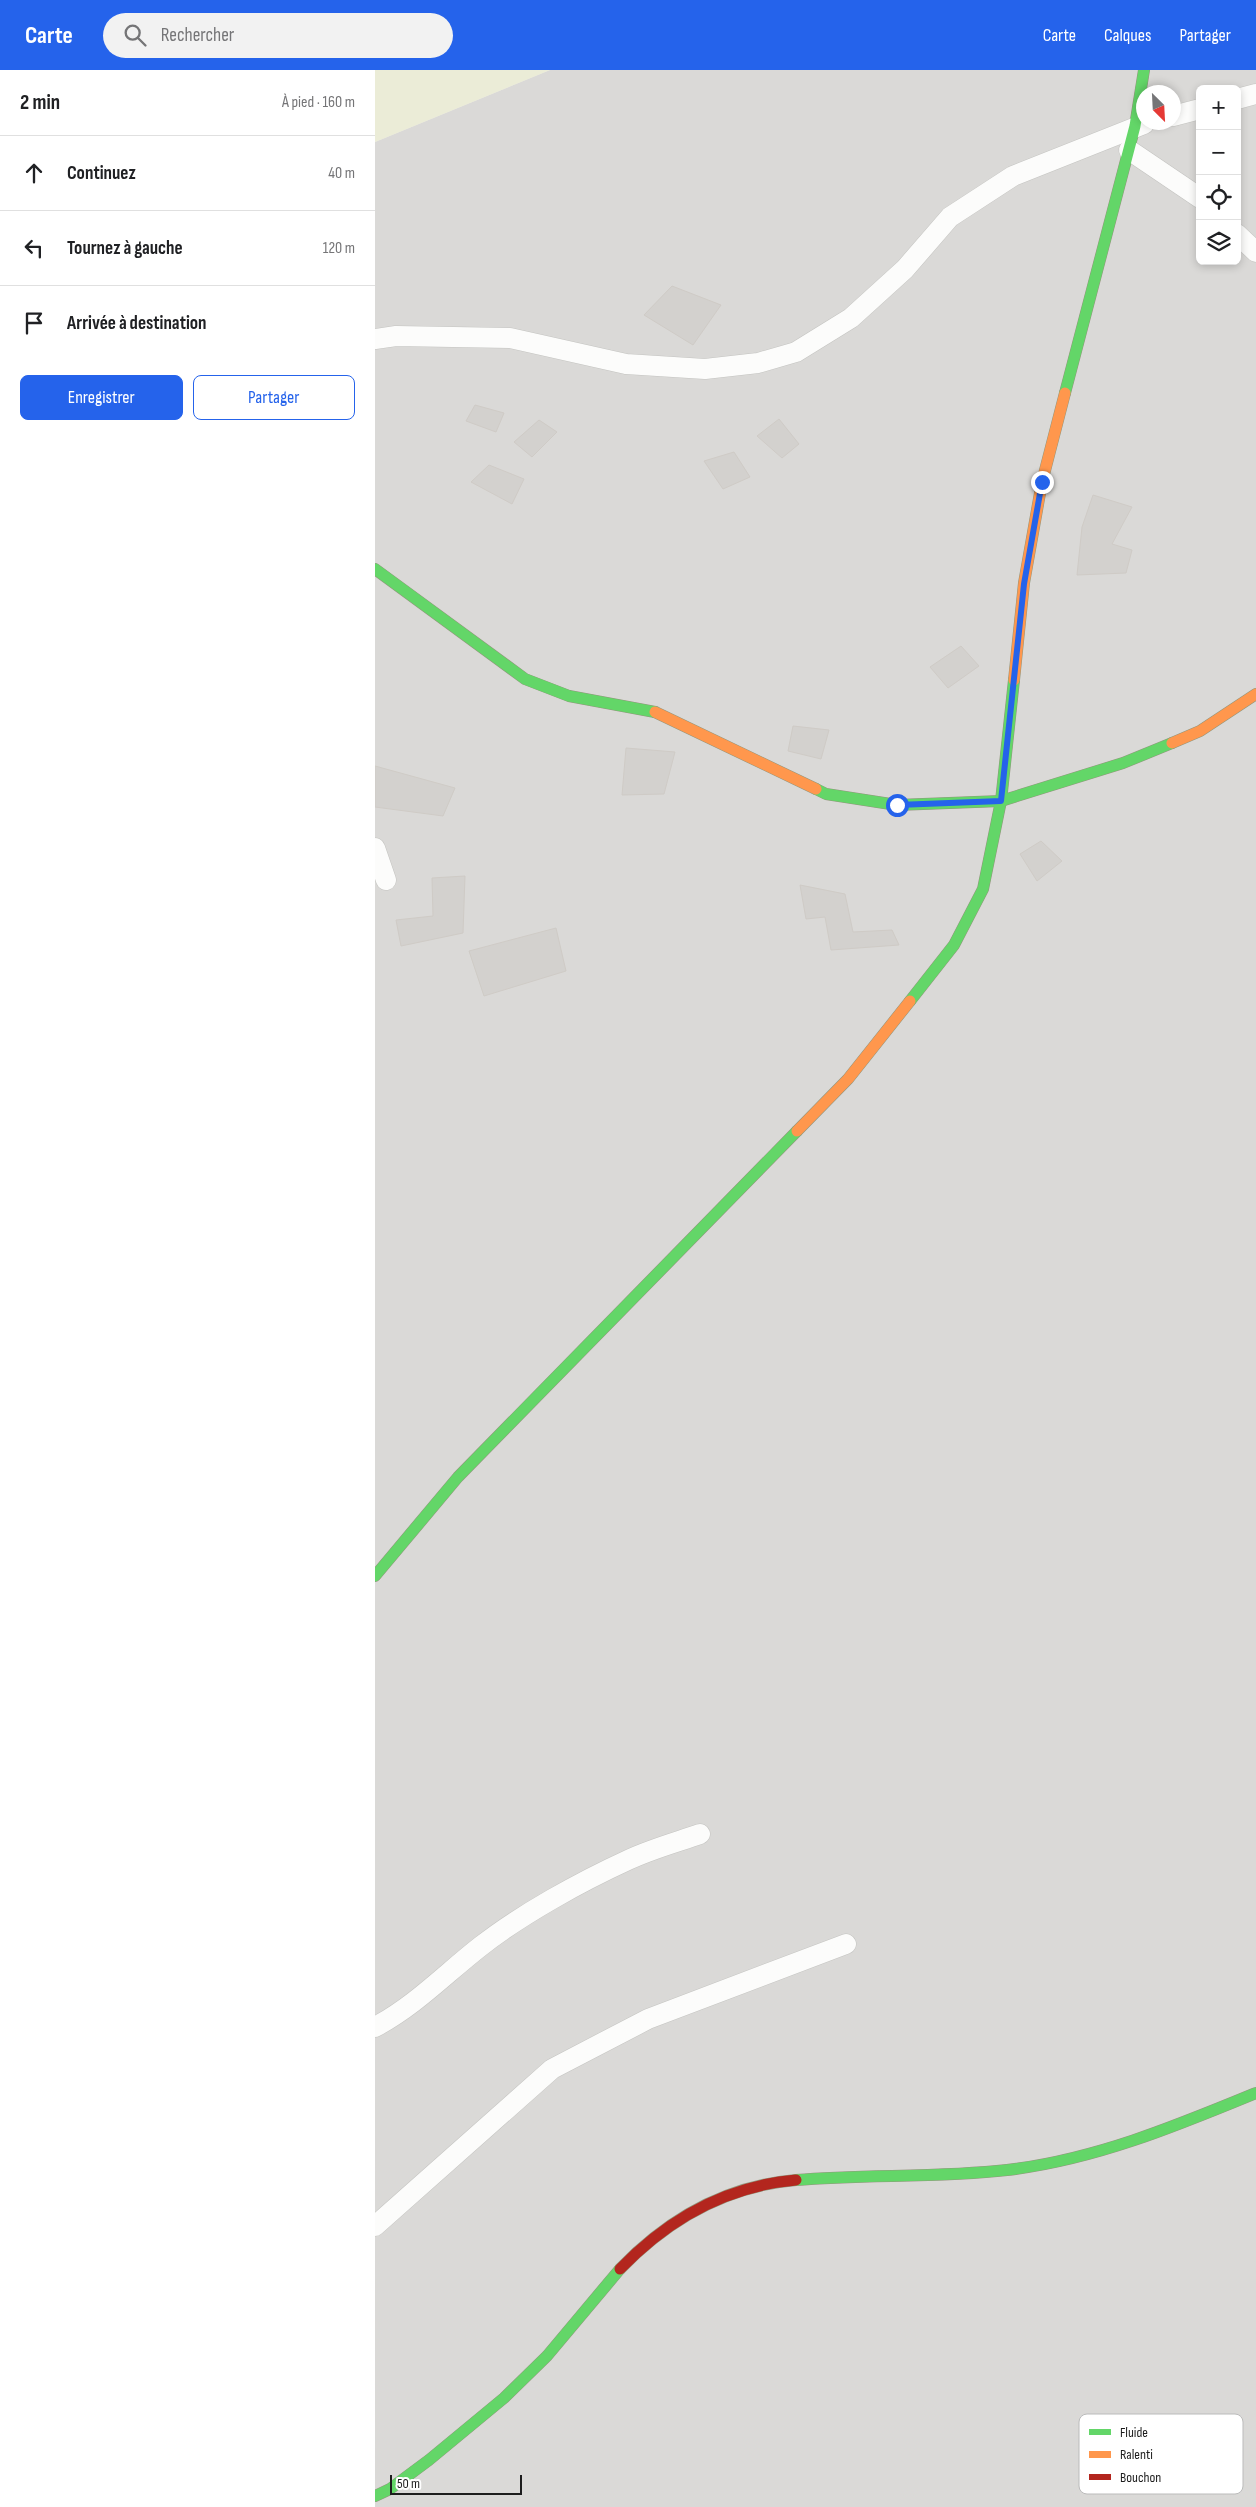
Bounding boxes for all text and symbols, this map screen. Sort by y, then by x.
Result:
search box [103,13,453,58]
text: Carte [25,21,73,50]
icon: search [121,21,149,49]
text: Rechercher [161,24,234,47]
text: Carte [1043,25,1076,46]
text: Calques [1104,25,1151,46]
text: Partager [1179,25,1231,46]
north arrow [1136,85,1181,130]
map controls [1196,85,1241,265]
button: + [1196,85,1241,130]
text: 2 min [20,90,60,115]
text: À pied · 160 m [282,93,355,112]
button: − [1196,130,1241,175]
icon: ahead [20,159,48,187]
text: Continuez [67,162,136,185]
text: 40 m [328,164,355,183]
button: locate [1196,175,1241,220]
button: layers [1196,220,1241,265]
icon: left [20,234,48,262]
text: Tournez à gauche [67,237,183,260]
text: 120 m [323,239,355,258]
icon: arrive [20,309,48,337]
text: Arrivée à destination [67,312,207,335]
button: Enregistrer [20,375,183,420]
button: Partager [193,375,355,420]
route end [1031,471,1054,494]
route start [886,794,909,817]
legend [1079,2414,1243,2494]
text: Fluide [1120,2424,1148,2441]
text: Ralenti [1120,2446,1153,2463]
text: Bouchon [1120,2469,1161,2486]
scale bar [390,2472,523,2495]
text: 50 m [397,2475,420,2492]

